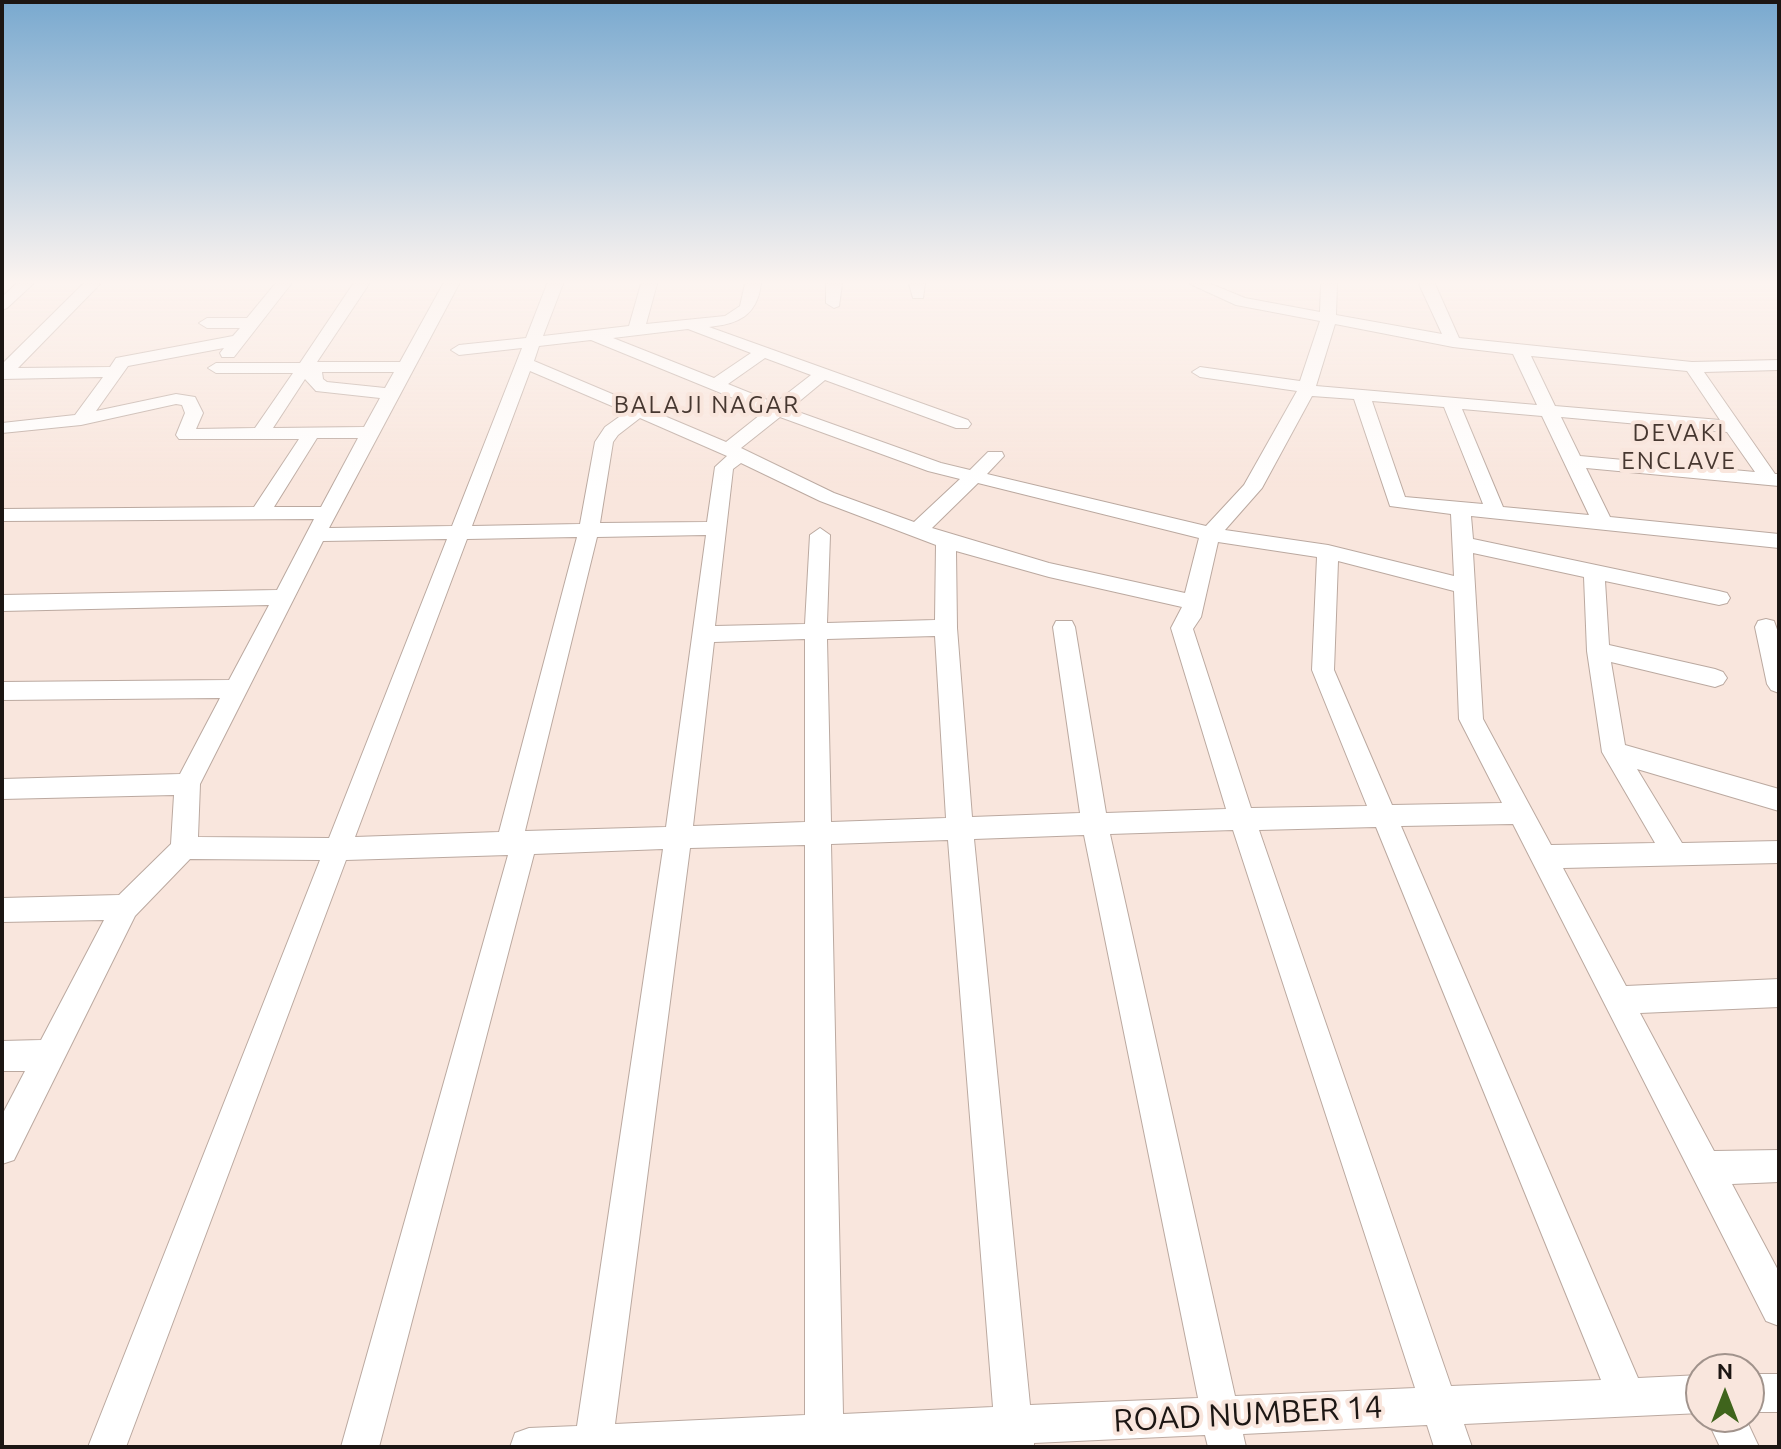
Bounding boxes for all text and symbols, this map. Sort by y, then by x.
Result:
district label: BALAJI NAGAR [614,391,800,419]
district label: DEVAKI ENCLAVE [1621,419,1737,475]
north arrow [1685,1353,1765,1433]
text: N [1717,1358,1733,1383]
street label: ROAD NUMBER 14 [1113,1388,1383,1440]

